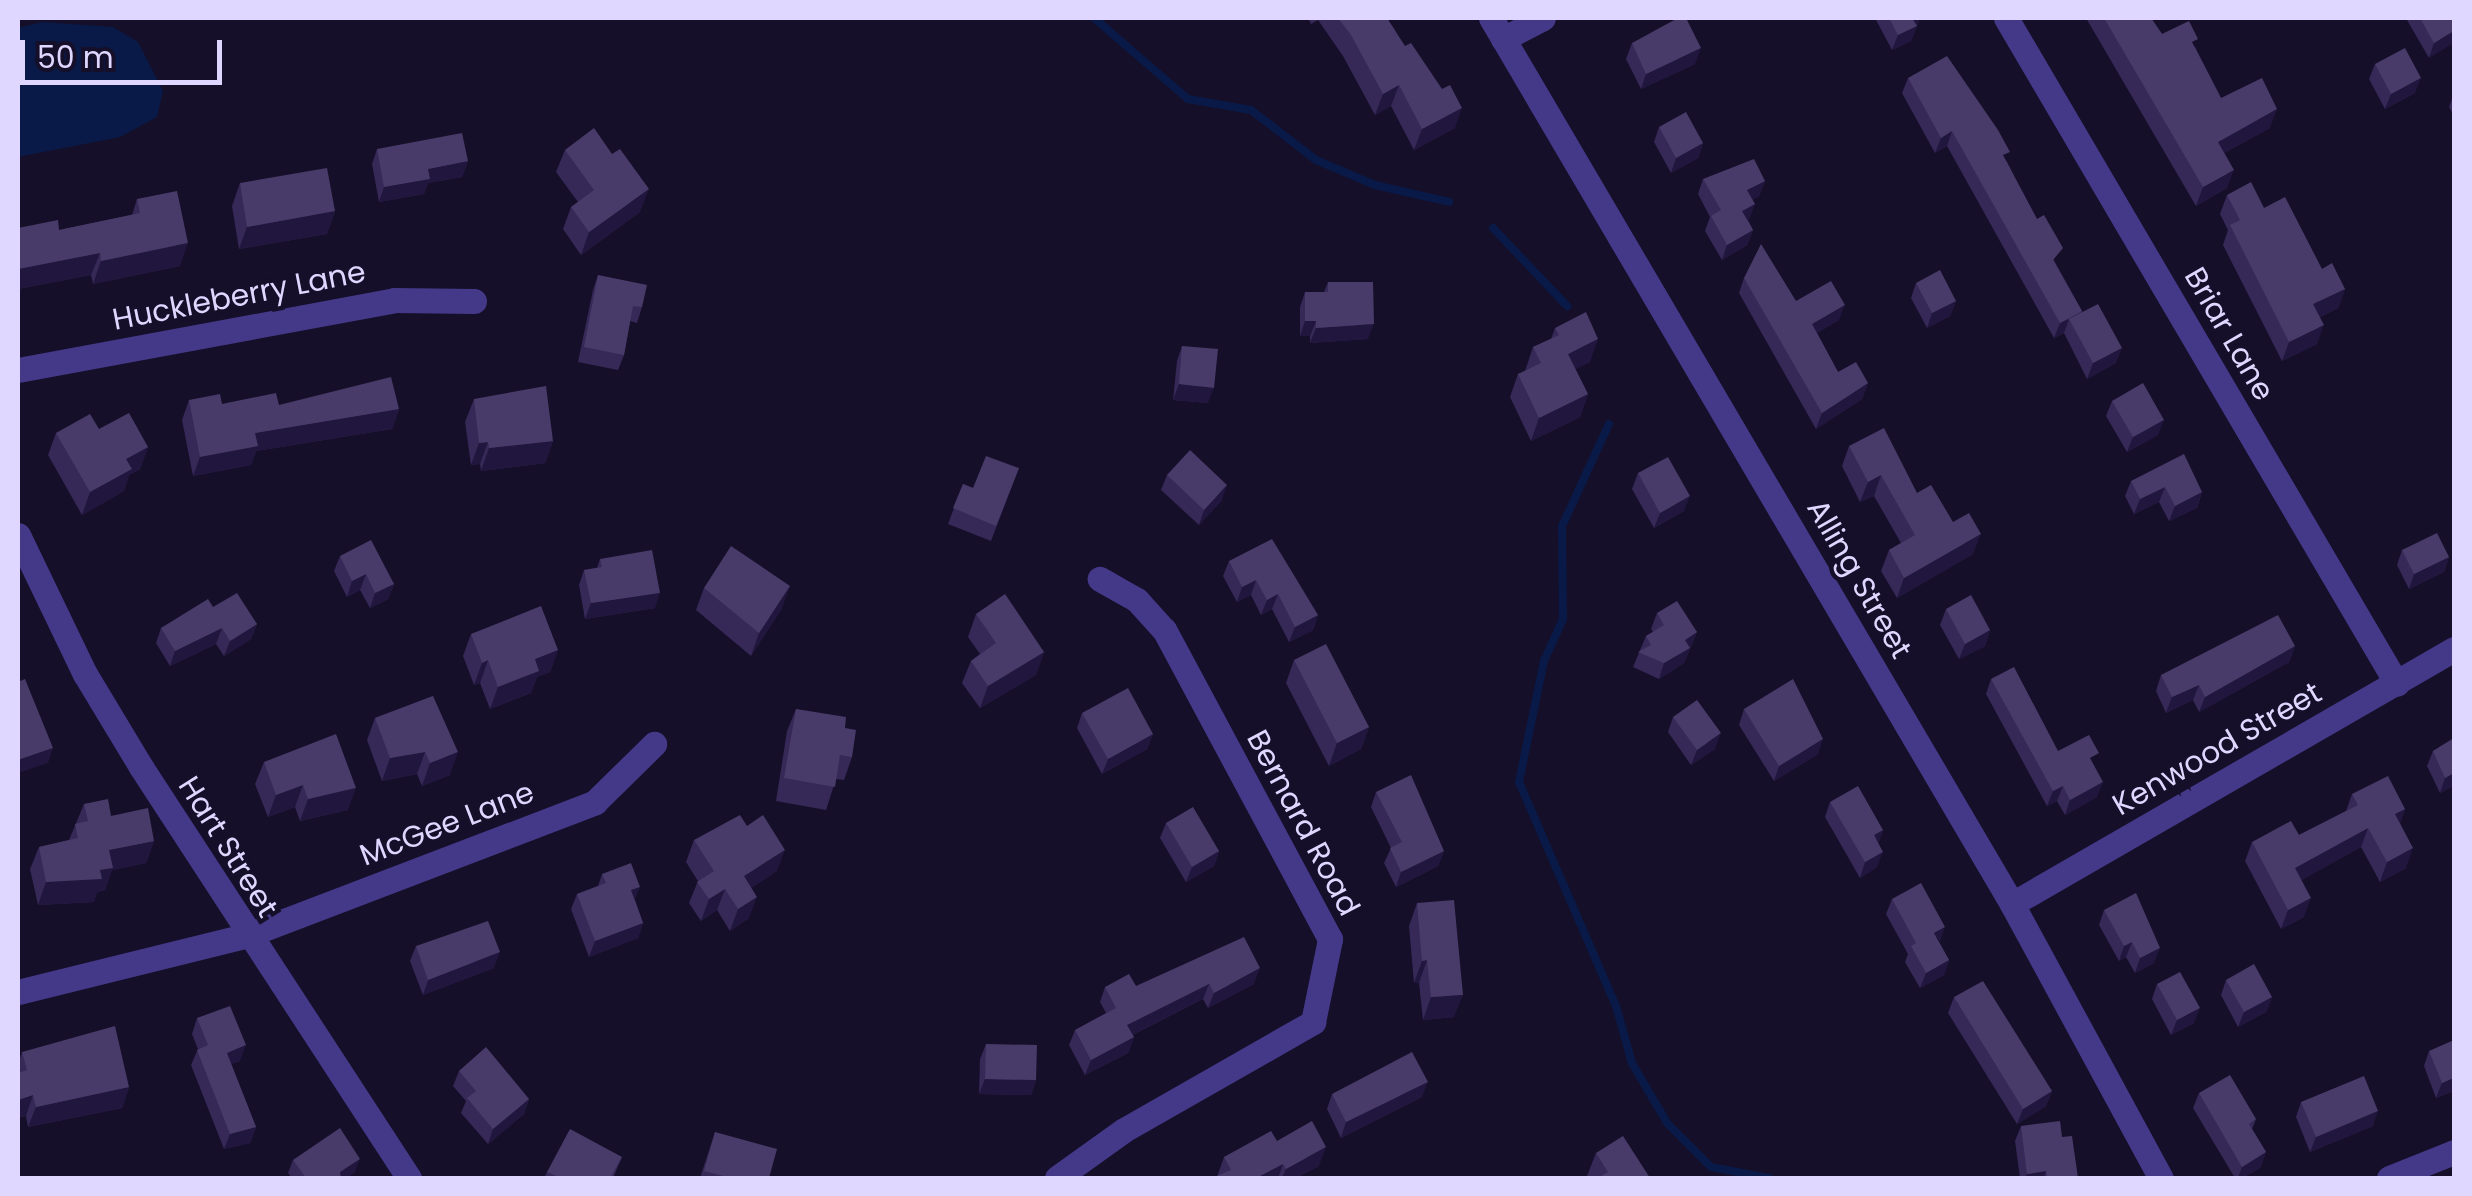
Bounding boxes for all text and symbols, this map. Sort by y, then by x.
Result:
scale bar [25,20,228,82]
text: 50 m [37,36,114,79]
street label: Huckleberry Lane [110,254,368,338]
street label: Briar Lane [2177,261,2281,407]
street label: Alling Street [1799,493,1919,665]
street label: Kenwood Street [2106,675,2328,823]
street label: Bernard Road [1239,724,1367,922]
street label: Hart Street [171,770,285,924]
street label: McGee Lane [355,774,539,874]

